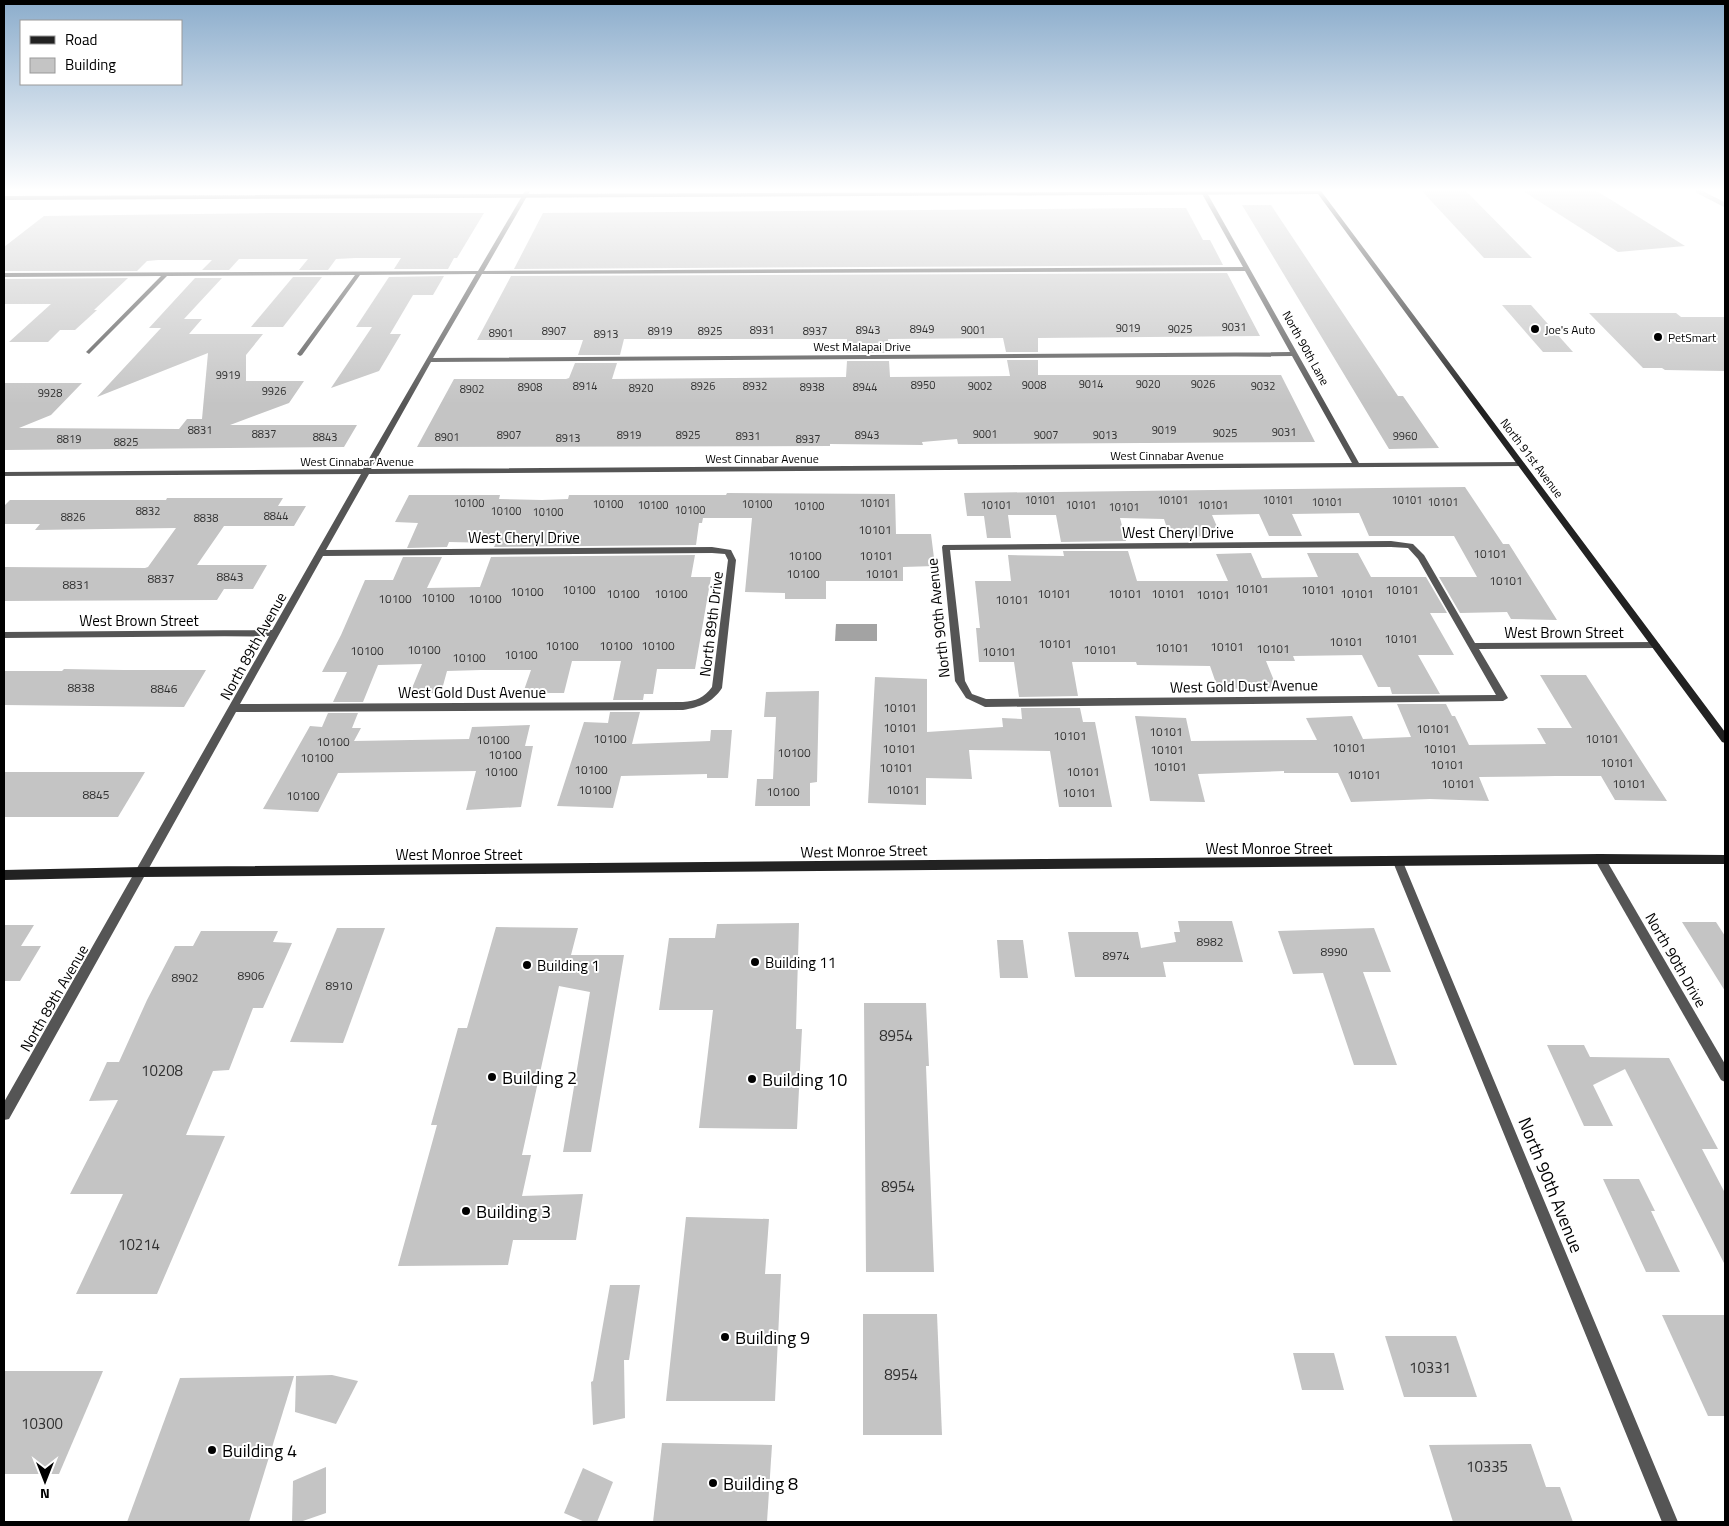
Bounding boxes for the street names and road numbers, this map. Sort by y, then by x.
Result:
street label: North 90th Lane [1278,307,1334,389]
street label: West Malapai Drive [813,337,911,356]
street label: North 91st Avenue [1496,414,1568,502]
street label: West Cinnabar Avenue [1110,446,1224,465]
street label: West Cinnabar Avenue [705,449,819,468]
street label: West Cinnabar Avenue [300,452,414,471]
street label: West Cheryl Drive [1122,521,1234,544]
street label: West Cheryl Drive [468,526,580,549]
street label: North 90th Avenue [920,557,956,679]
street label: North 89th Drive [693,570,729,678]
street label: North 89th Avenue [214,588,292,704]
street label: West Brown Street [79,609,200,632]
street label: West Brown Street [1504,621,1625,644]
street label: West Gold Dust Avenue [1170,673,1318,699]
street label: West Gold Dust Avenue [398,681,546,704]
street label: West Monroe Street [1205,837,1333,860]
street label: West Monroe Street [800,838,928,864]
street label: West Monroe Street [395,843,523,866]
street label: North 90th Drive [1640,908,1712,1012]
street label: North 89th Avenue [14,940,94,1056]
street label: North 90th Avenue [1511,1113,1591,1257]

